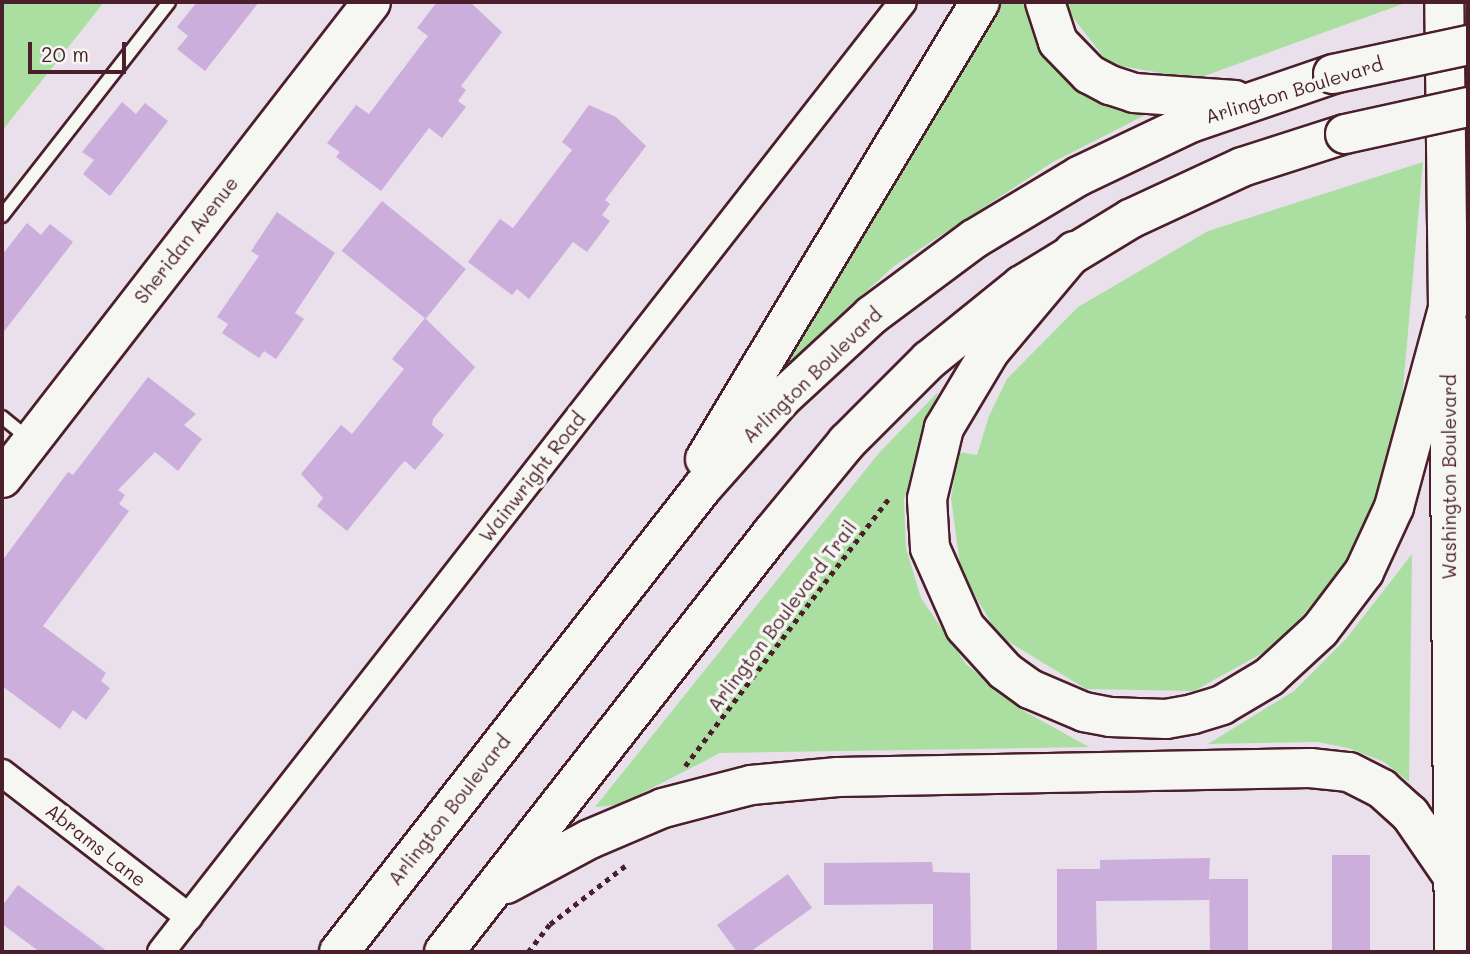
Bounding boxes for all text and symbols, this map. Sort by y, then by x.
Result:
scale bar [32,28,130,72]
text: 20 m [41,40,89,67]
street label: Arlington Boulevard [1202,52,1386,128]
street label: Sheridan Avenue [129,172,243,308]
street label: Arlington Boulevard [738,303,886,447]
street label: Washington Boulevard [1438,374,1460,580]
street label: Wainwright Road [474,408,590,546]
street label: Arlington Boulevard Trail [703,516,861,716]
street label: Arlington Boulevard [383,730,515,890]
street label: Abrams Lane [41,799,151,891]

